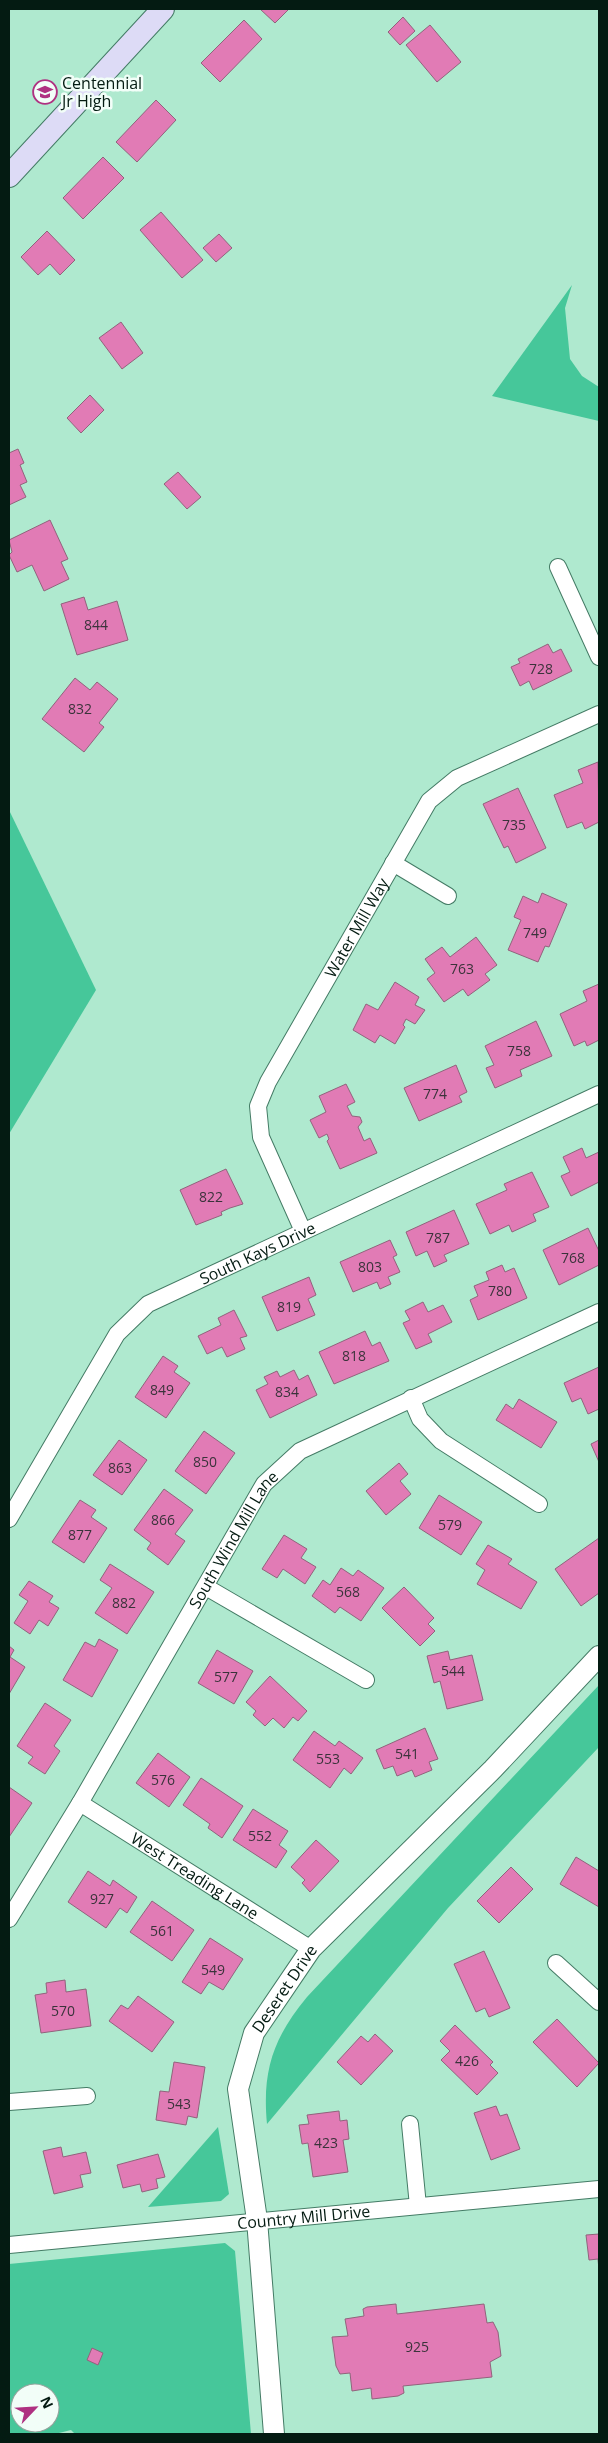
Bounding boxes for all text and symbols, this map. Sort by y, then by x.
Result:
place label: Centennial Jr High [60,72,142,112]
school or university icon: Centennial Jr High [32,79,58,105]
house number: 844 [84,615,108,634]
house number: 728 [529,659,553,678]
house number: 832 [68,699,92,718]
house number: 735 [502,815,526,834]
street label: Water Mill Way [319,873,394,981]
house number: 749 [523,923,547,942]
house number: 763 [450,959,474,978]
house number: 758 [507,1041,531,1060]
house number: 774 [423,1084,447,1103]
house number: 822 [199,1187,223,1206]
street label: South Kays Drive [196,1217,319,1290]
house number: 787 [426,1228,450,1247]
house number: 768 [561,1248,585,1267]
house number: 803 [358,1257,382,1276]
house number: 780 [488,1281,512,1300]
house number: 819 [277,1297,301,1316]
house number: 818 [342,1346,366,1365]
house number: 849 [150,1380,174,1399]
house number: 834 [275,1382,299,1401]
house number: 850 [193,1452,217,1471]
house number: 863 [108,1458,132,1477]
street label: South Wind Mill Lane [184,1466,283,1612]
house number: 866 [151,1510,175,1529]
house number: 579 [438,1515,462,1534]
house number: 877 [68,1525,92,1544]
house number: 568 [336,1582,360,1601]
house number: 882 [112,1593,136,1612]
house number: 544 [441,1661,465,1680]
house number: 577 [214,1667,238,1686]
house number: 541 [395,1744,419,1763]
house number: 553 [316,1749,340,1768]
house number: 576 [151,1770,175,1789]
house number: 552 [248,1826,272,1845]
street label: West Treading Lane [127,1827,263,1924]
house number: 927 [90,1889,114,1908]
house number: 561 [150,1921,174,1940]
street label: Deseret Drive [246,1940,322,2037]
house number: 549 [201,1960,225,1979]
house number: 570 [51,2001,75,2020]
house number: 426 [455,2051,479,2070]
house number: 543 [167,2094,191,2113]
house number: 423 [314,2133,338,2152]
street label: Country Mill Drive [236,2200,371,2234]
house number: 925 [405,2337,429,2356]
north arrow [10,2383,60,2433]
text: N [36,2393,58,2411]

